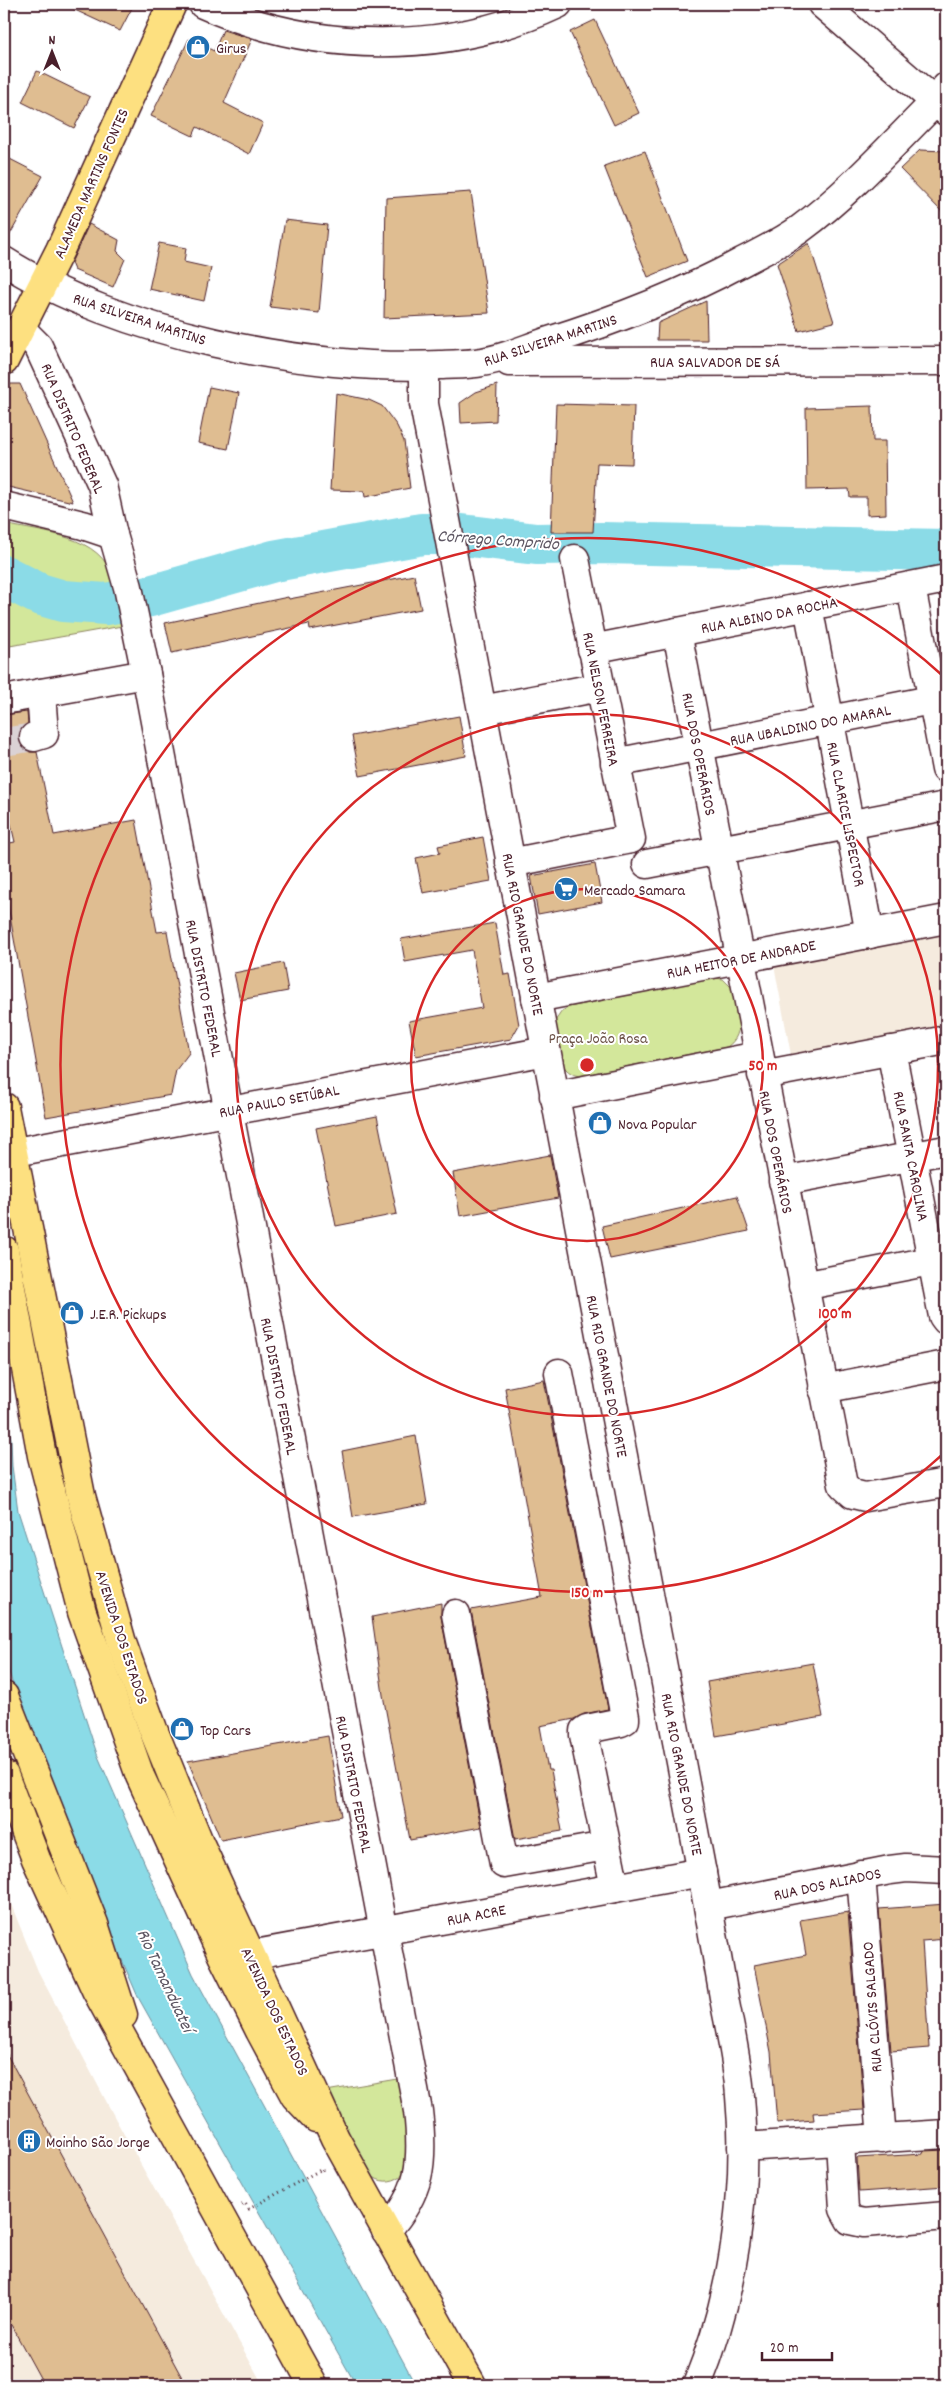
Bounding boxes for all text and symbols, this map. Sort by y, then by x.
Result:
north arrow [28,28,78,78]
text: N [49,31,56,51]
shop icon: Girus [185,34,211,60]
place label: Girus [216,38,247,61]
street label: ALAMEDA MARTINS FONTES [49,105,136,263]
street label: RUA SILVEIRA MARTINS [70,288,209,353]
street label: RUA SILVEIRA MARTINS [481,309,620,374]
street label: RUA SALVADOR DE SÁ [650,352,780,375]
street label: RUA DISTRITO FEDERAL [34,360,110,498]
water label: Córrego Comprido [436,525,561,558]
street label: RUA ALBINO DA ROCHA [699,592,840,641]
street label: RUA NELSON FERREIRA [575,630,624,769]
street label: RUA DOS OPERÁRIOS [674,691,721,818]
street label: RUA UBALDINO DO AMARAL [728,699,893,753]
street label: RUA CLARICE LISPECTOR [819,740,870,889]
street label: RUA RIO GRANDE DO NORTE [495,851,549,1018]
supermarket icon: Mercado Samara [553,876,579,902]
place label: Mercado Samara [584,880,686,903]
street label: RUA DISTRITO FEDERAL [178,918,227,1060]
street label: RUA HEITOR DE ANDRADE [665,935,819,986]
park label: Praça João Rosa [548,1028,648,1051]
centre of rings [578,1056,596,1074]
text: 50 m [749,1056,777,1078]
street label: RUA PAULO SETÚBAL [217,1079,342,1125]
street label: RUA DOS OPERÁRIOS [751,1089,798,1216]
street label: RUA SANTA CAROLINA [886,1089,933,1224]
shop icon: Nova Popular [587,1110,613,1136]
place label: Nova Popular [618,1114,697,1137]
street label: RUA RIO GRANDE DO NORTE [579,1293,633,1460]
shop icon: J.E.R. Pickups [59,1300,85,1326]
place label: J.E.R. Pickups [90,1304,167,1327]
text: 100 m [818,1304,852,1326]
street label: RUA DISTRITO FEDERAL [253,1316,302,1458]
street label: AVENIDA DOS ESTADOS [88,1568,153,1708]
text: 150 m [571,1583,603,1605]
street label: RUA RIO GRANDE DO NORTE [654,1691,708,1858]
street label: RUA DISTRITO FEDERAL [328,1714,377,1856]
shop icon: Top Cars [169,1716,195,1742]
place label: Top Cars [200,1720,251,1743]
street label: RUA DOS ALIADOS [772,1863,883,1908]
street label: RUA ACRE [445,1899,509,1933]
water label: Rio Tamanduateí [129,1925,201,2041]
street label: RUA CLÓVIS SALGADO [857,1941,890,2073]
street label: AVENIDA DOS ESTADOS [234,1944,314,2080]
building icon: Moinho São Jorge [16,2128,42,2154]
place label: Moinho São Jorge [46,2132,150,2155]
scale bar [762,2329,832,2361]
text: 20 m [770,2338,798,2360]

